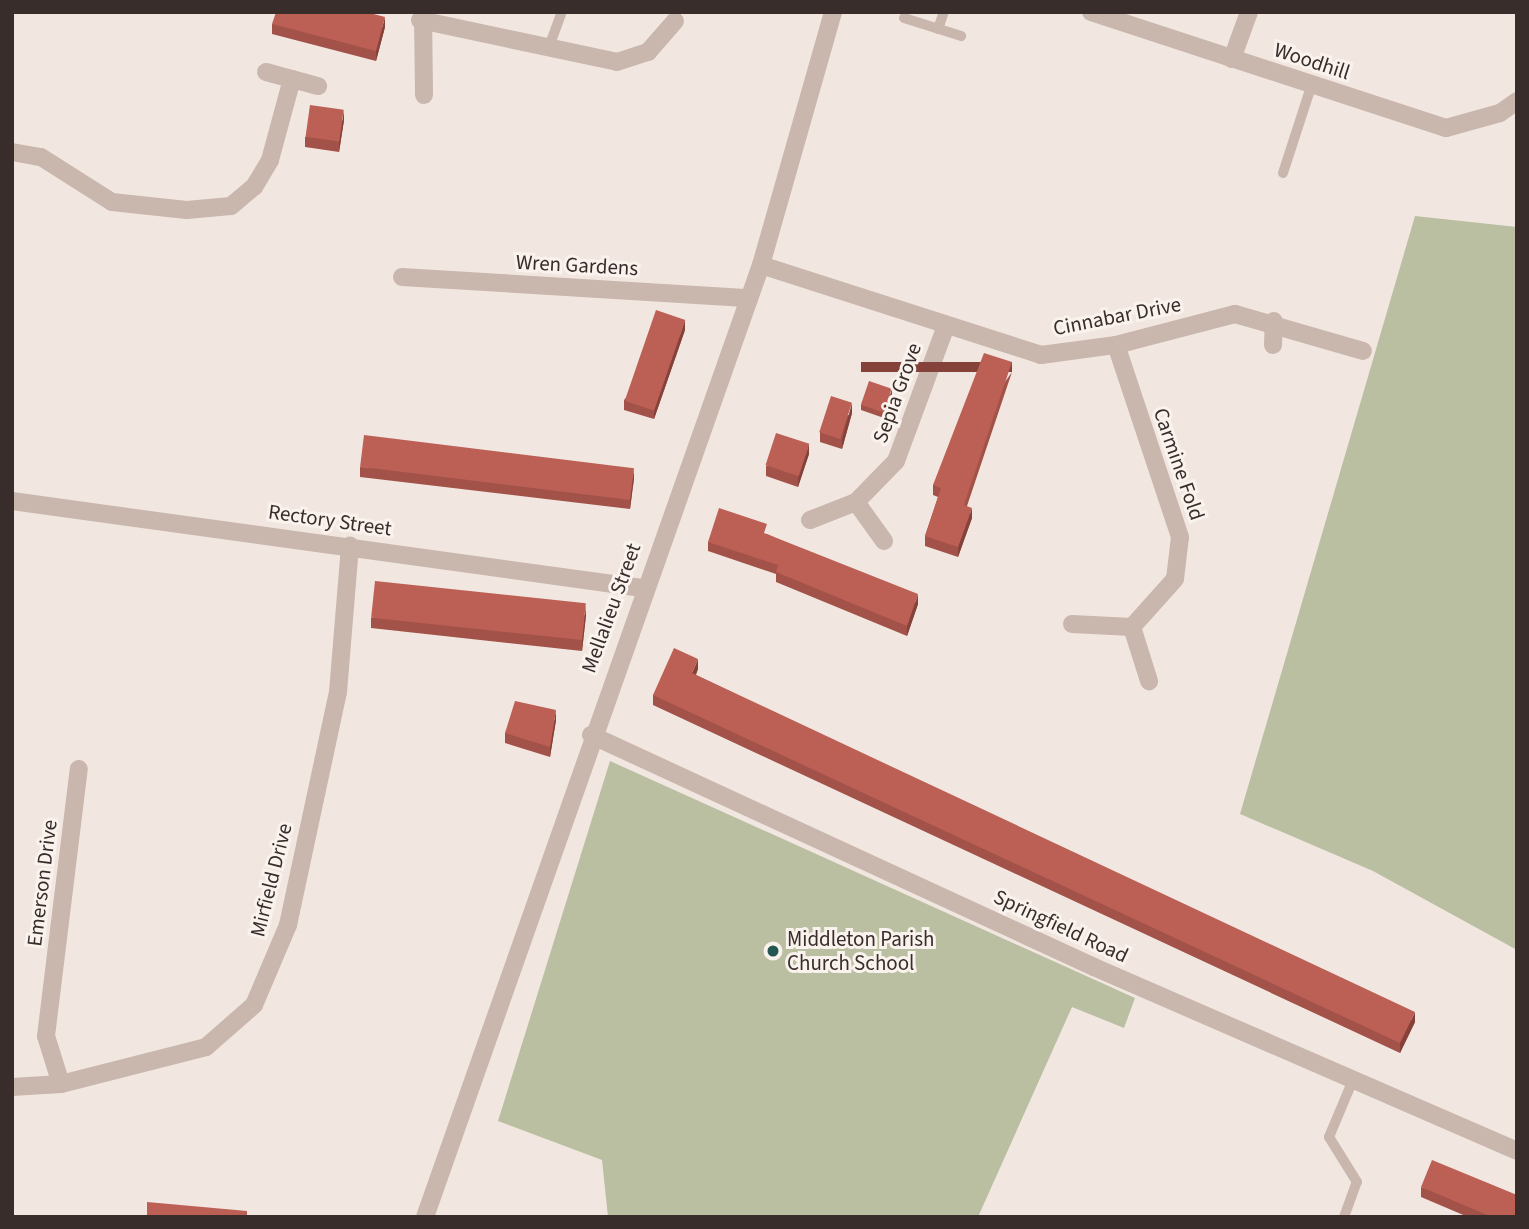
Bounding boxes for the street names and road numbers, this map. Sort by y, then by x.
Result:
street label: Woodhill [1271,37,1353,85]
street label: Wren Gardens [515,249,639,281]
street label: Cinnabar Drive [1051,291,1183,341]
street label: Sepia Grove [867,339,927,447]
street label: Carmine Fold [1148,405,1210,523]
street label: Rectory Street [267,499,393,541]
street label: Mellalieu Street [576,540,646,676]
street label: Emerson Drive [22,818,62,948]
street label: Mirfield Drive [245,821,297,939]
street label: Springfield Road [990,884,1132,968]

